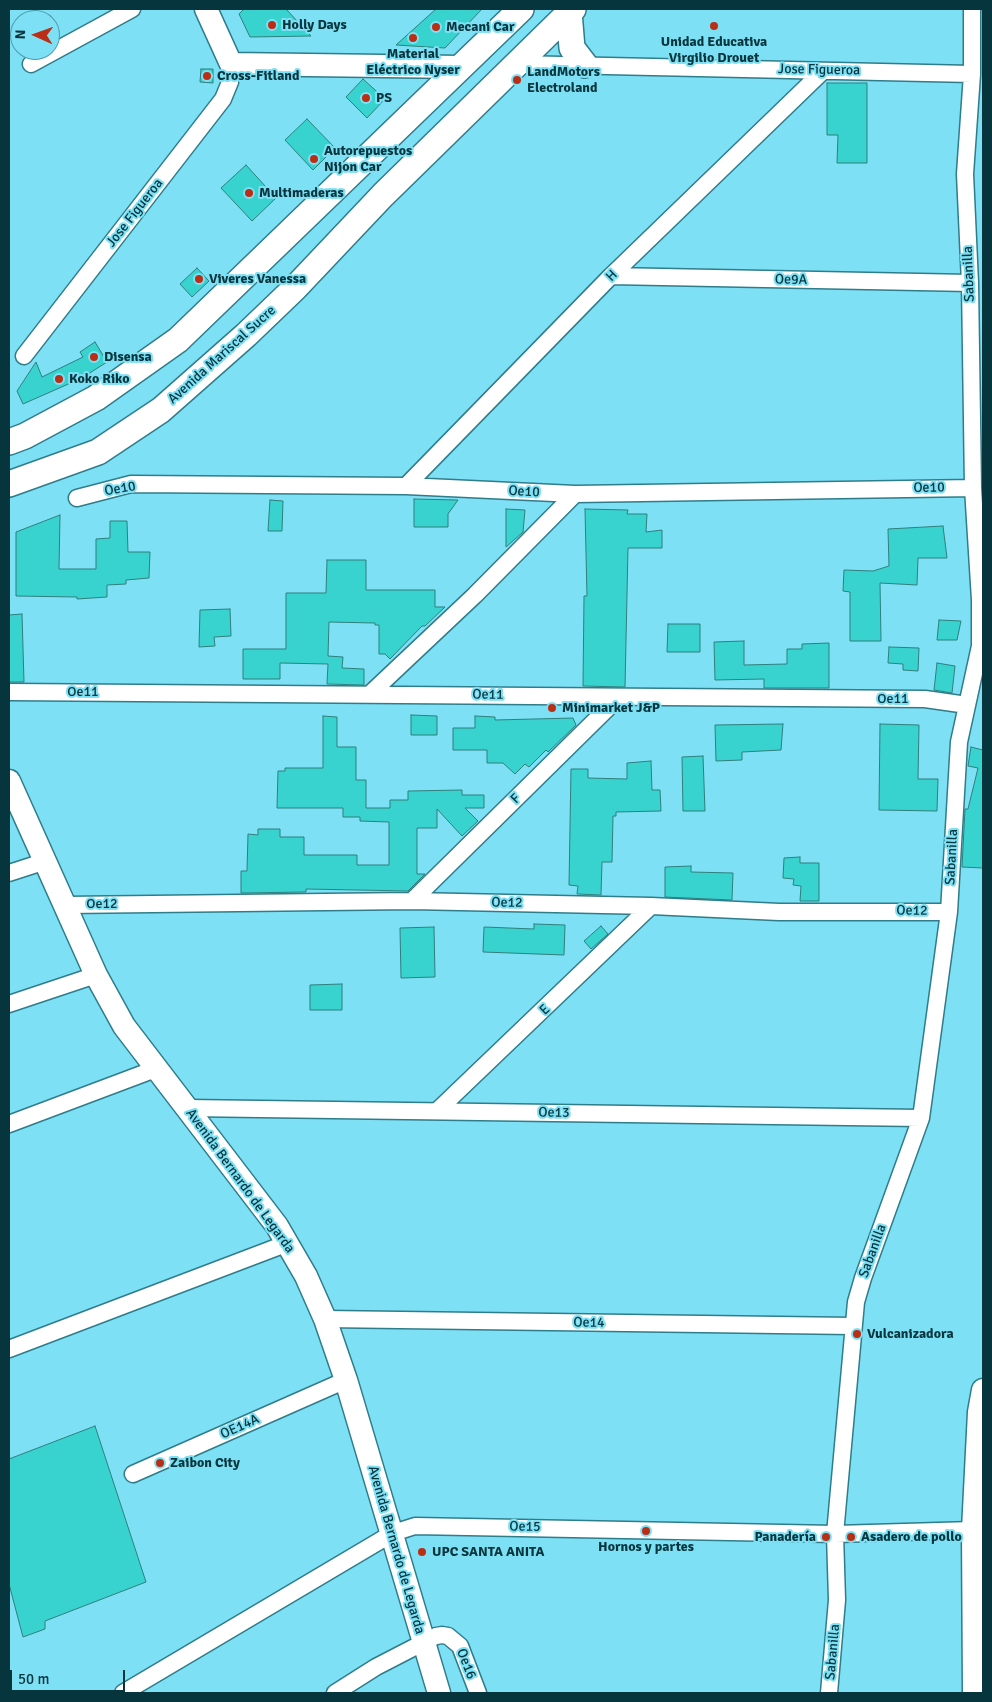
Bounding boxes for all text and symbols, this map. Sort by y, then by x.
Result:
north arrow [10,10,60,60]
place label: Holly Days [282,17,347,33]
marker: Holly Days [266,19,278,31]
place label: Mecani Car [446,19,515,35]
marker: Unidad Educativa Virgilio Drouet [708,20,720,32]
marker: Mecani Car [430,21,442,33]
text: N [12,29,29,40]
marker: Material Eléctrico Nyser [407,32,419,44]
place label: Unidad Educativa Virgilio Drouet [661,34,767,66]
place label: Material Eléctrico Nyser [366,46,460,78]
street label: Jose Figueroa [778,61,860,79]
place label: LandMotors Electroland [527,64,600,96]
place label: Cross-Fitland [217,68,300,84]
marker: Cross-Fitland [201,70,213,82]
marker: LandMotors Electroland [511,74,523,86]
place label: PS [376,90,392,106]
marker: PS [360,92,372,104]
place label: Autorepuestos Nijon Car [324,143,412,176]
marker: Autorepuestos Nijon Car [308,153,320,165]
street label: Jose Figueroa [103,175,167,251]
place label: Multimaderas [259,185,344,201]
marker: Multimaderas [243,187,255,199]
street label: Sabanilla [960,246,978,302]
street label: H [603,267,621,285]
place label: Viveres Vanessa [209,271,306,287]
street label: Oe9A [775,271,807,289]
marker: Viveres Vanessa [193,273,205,285]
street label: Avenida Mariscal Sucre [165,302,279,408]
place label: Disensa [104,349,152,365]
marker: Disensa [88,351,100,363]
place label: Koko Riko [69,371,129,387]
marker: Koko Riko [53,373,65,385]
street label: Oe10 [103,478,137,500]
street label: Oe10 [913,479,945,497]
street label: Oe10 [508,483,540,501]
street label: Oe11 [67,684,99,700]
street label: Oe11 [472,686,504,704]
street label: Oe11 [877,691,909,707]
place label: Minimarket J&P [562,700,660,716]
marker: Minimarket J&P [546,702,558,714]
street label: F [507,790,525,808]
street label: Sabanilla [942,829,962,885]
street label: Oe12 [491,894,523,912]
street label: Oe12 [86,896,118,912]
street label: Oe12 [896,902,928,920]
street label: E [536,1001,554,1019]
street label: Oe13 [538,1104,570,1122]
street label: Avenida Bernardo de Legarda [182,1106,298,1256]
street label: Sabanilla [856,1222,890,1280]
street label: Oe14 [573,1314,605,1332]
place label: Vulcanizadora [867,1326,954,1342]
marker: Vulcanizadora [851,1328,863,1340]
street label: OE14A [218,1411,262,1443]
place label: Zaibon City [170,1455,240,1471]
marker: Zaibon City [154,1457,166,1469]
street label: Avenida Bernardo de Legarda [364,1464,428,1636]
street label: Oe15 [509,1518,541,1536]
marker: Hornos y partes [640,1525,652,1537]
place label: Panadería [754,1529,816,1545]
place label: Asadero de pollo [861,1529,962,1545]
marker: Panadería [820,1531,832,1543]
marker: Asadero de pollo [845,1531,857,1543]
place label: Hornos y partes [598,1539,694,1555]
place label: UPC SANTA ANITA [432,1544,544,1560]
marker: UPC SANTA ANITA [416,1546,428,1558]
street label: Sabanilla [822,1623,844,1681]
street label: Oe16 [452,1646,480,1682]
scale bar [12,1660,128,1692]
text: 50 m [18,1670,49,1688]

